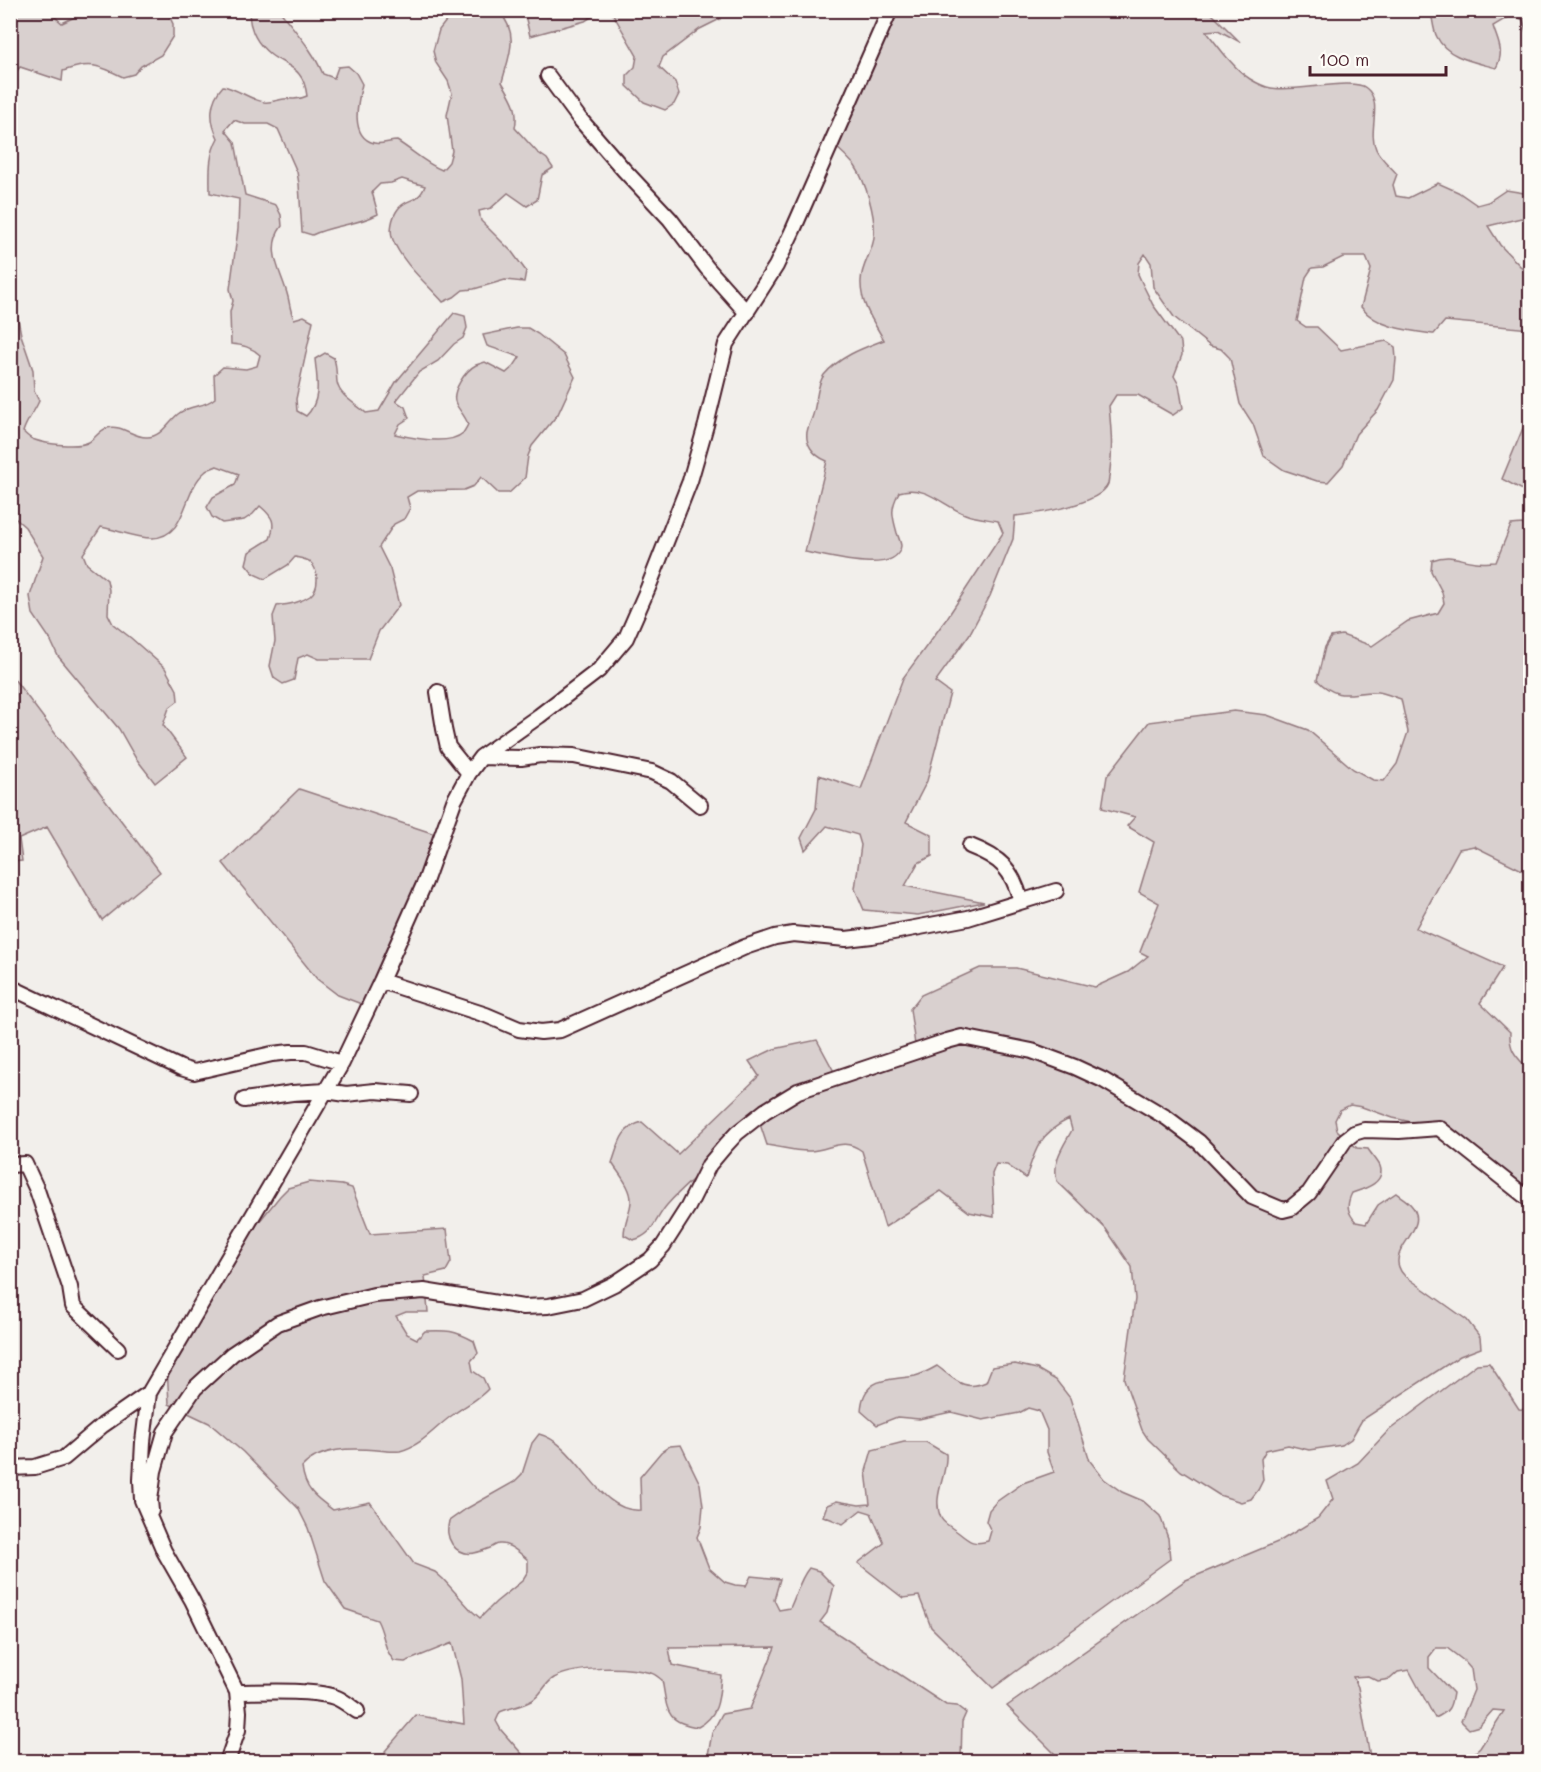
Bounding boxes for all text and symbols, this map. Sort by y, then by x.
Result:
scale bar [1310,39,1446,77]
text: 100 m [1319,47,1369,71]

